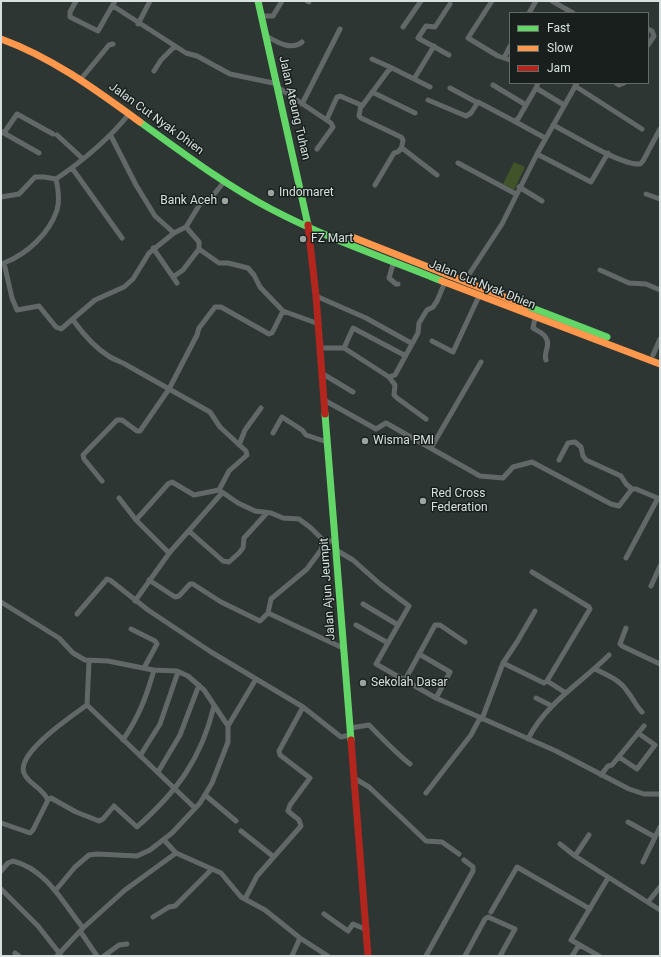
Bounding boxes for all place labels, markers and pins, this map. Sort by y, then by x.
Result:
place label: Indomaret [279,186,334,200]
marker: Indomaret [266,188,276,198]
place label: Bank Aceh [160,194,217,208]
marker: Bank Aceh [220,196,230,206]
place label: FZ Mart [311,232,353,246]
marker: FZ Mart [298,234,308,244]
place label: Wisma PMI [373,434,434,448]
marker: Wisma PMI [360,436,370,446]
place label: Red Cross Federation [431,487,488,515]
marker: Red Cross Federation [418,496,428,506]
place label: Sekolah Dasar [371,676,448,690]
marker: Sekolah Dasar [358,678,368,688]

